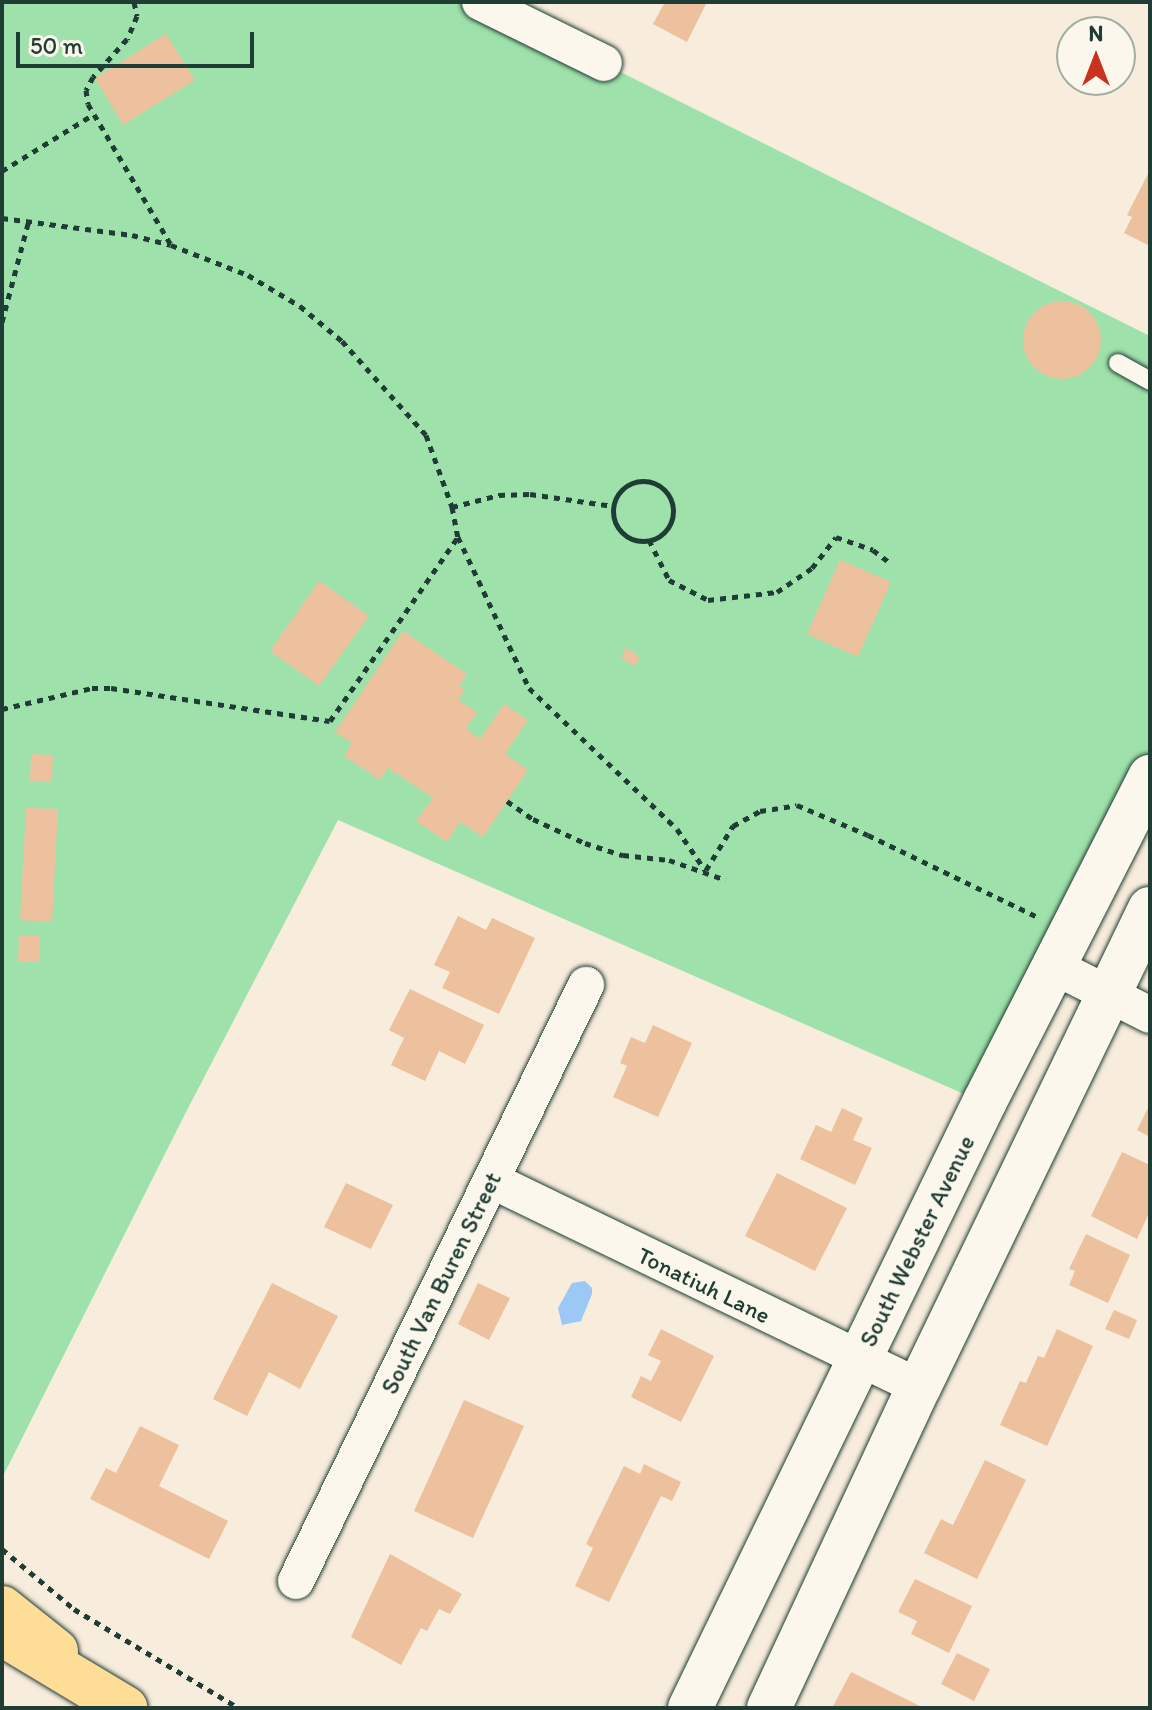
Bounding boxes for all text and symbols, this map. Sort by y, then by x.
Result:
scale bar [20,16,258,66]
north arrow [1056,16,1136,96]
text: N [1089,20,1103,47]
text: 50 m [30,31,83,60]
street label: South Webster Avenue [854,1131,980,1351]
street label: South Van Buren Street [375,1168,507,1398]
street label: Tonatiuh Lane [633,1240,775,1330]

